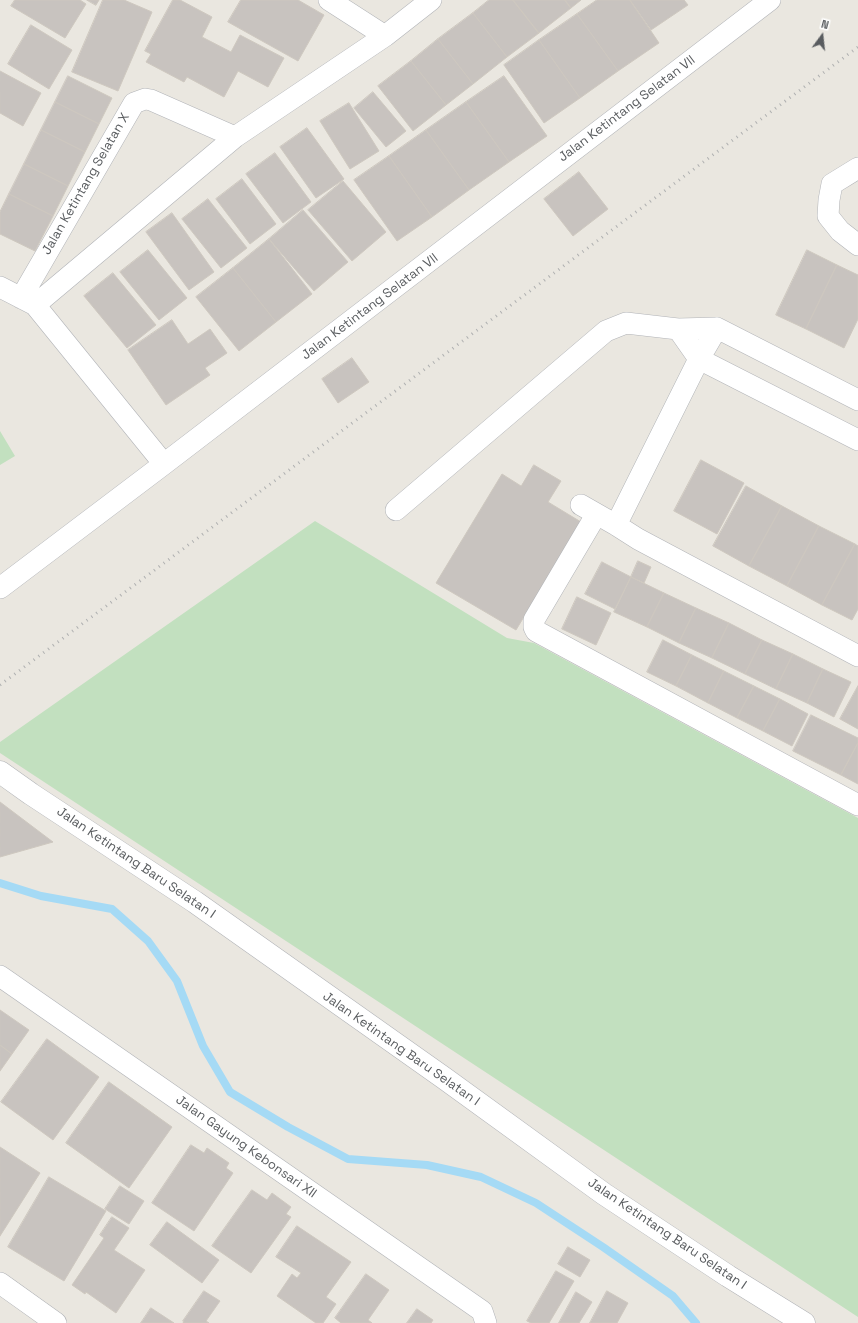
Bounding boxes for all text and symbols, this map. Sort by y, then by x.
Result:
north arrow [802,16,842,56]
text: N [820,17,830,32]
street label: Jalan Ketintang Selatan VII [556,53,698,165]
street label: Jalan Ketintang Selatan X [39,110,133,258]
street label: Jalan Ketintang Selatan VII [299,251,441,363]
street label: Jalan Ketintang Baru Selatan I [54,804,218,922]
street label: Jalan Ketintang Baru Selatan I [320,989,482,1109]
street label: Jalan Gayung Kebonsari XII [173,1092,319,1202]
street label: Jalan Ketintang Baru Selatan I [585,1175,749,1293]

